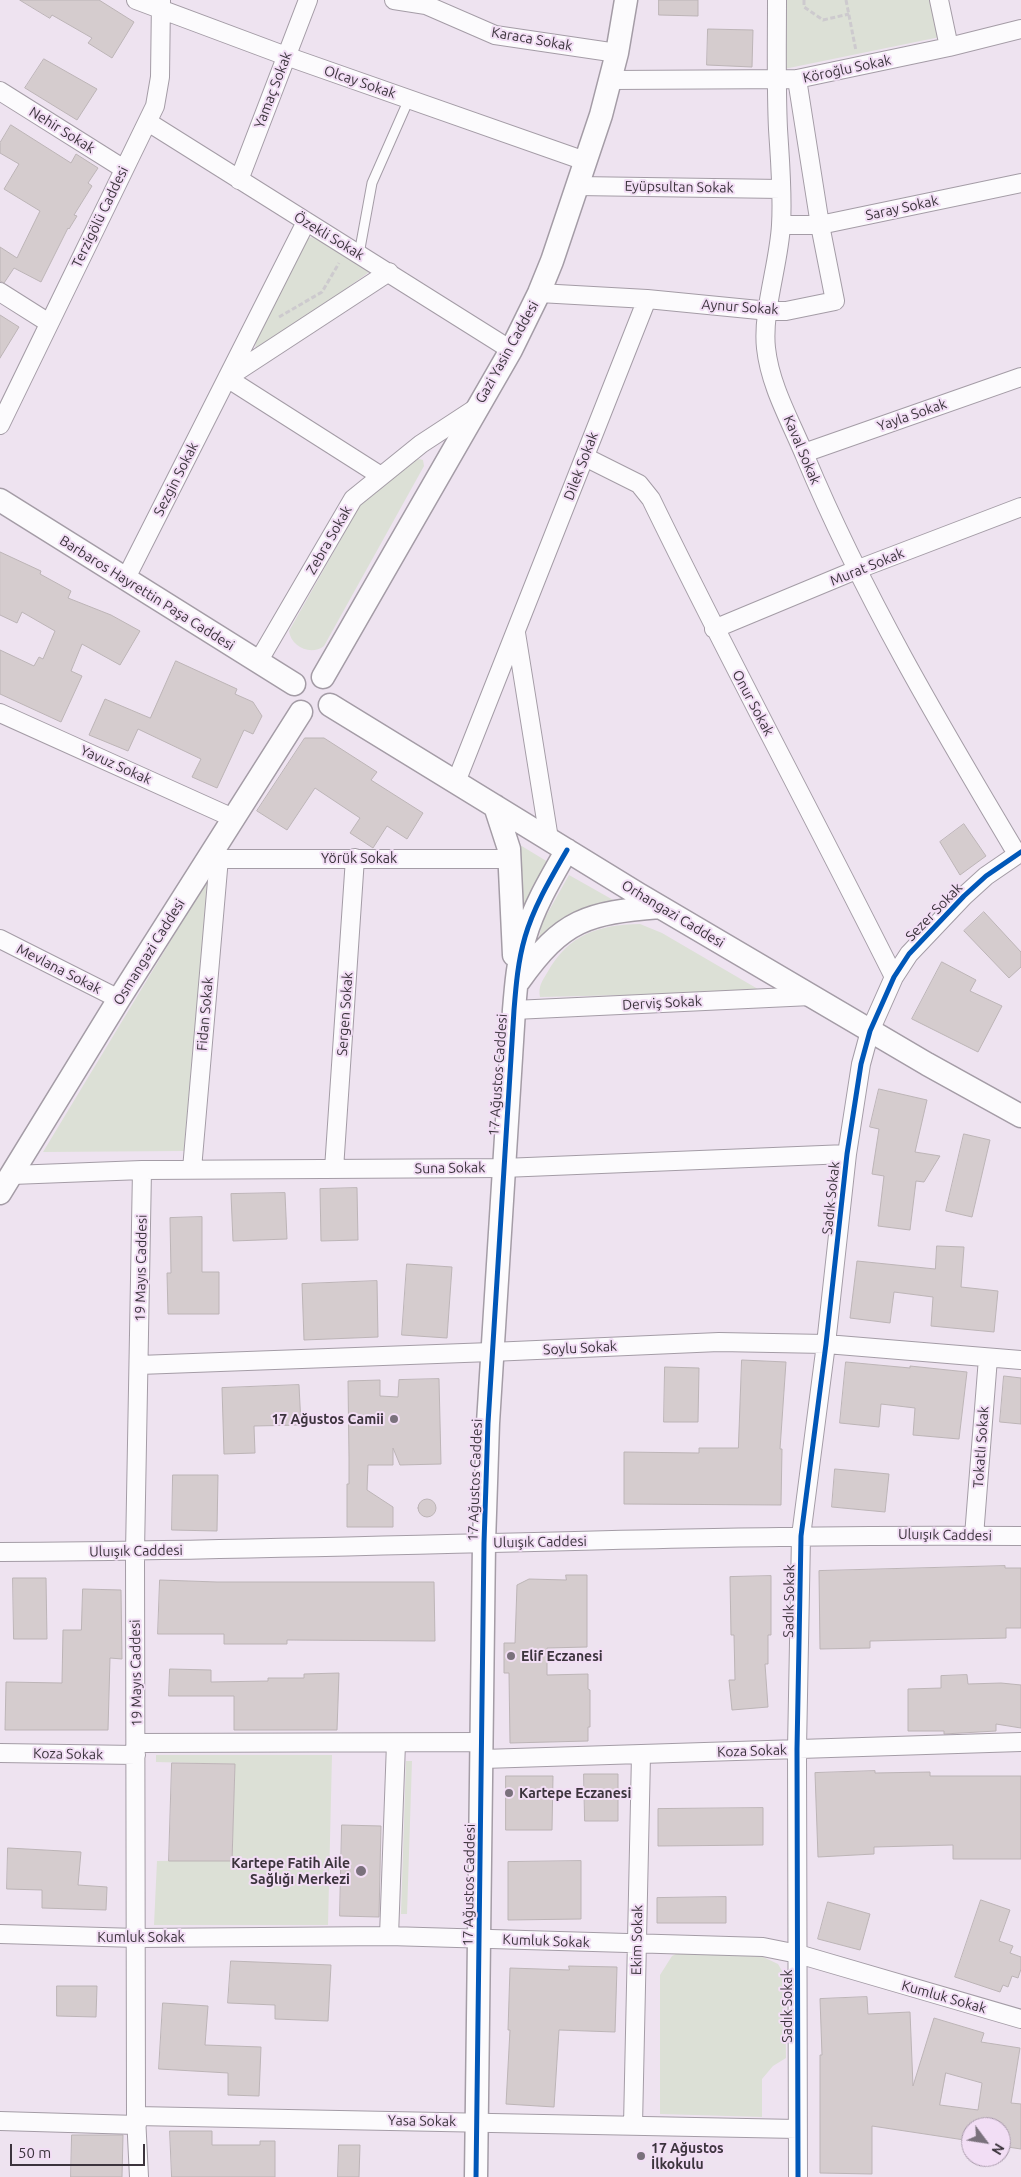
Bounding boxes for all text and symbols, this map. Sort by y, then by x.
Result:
street label: Karaca Sokak [490,24,574,54]
street label: Yamaç Sokak [251,49,295,131]
street label: Köroğlu Sokak [801,51,893,87]
street label: Olcay Sokak [322,62,398,102]
street label: Nehir Sokak [26,103,98,157]
street label: Terzigölü Caddesi [68,164,132,270]
street label: Eyüpsultan Sokak [624,178,734,196]
street label: Saray Sokak [864,192,940,224]
street label: Özekli Sokak [291,208,367,264]
street label: Aynur Sokak [701,296,779,318]
street label: Gazi Yasin Caddesi [472,298,542,406]
street label: Yayla Sokak [875,395,949,435]
street label: Kaval Sokak [780,413,824,487]
street label: Dilek Sokak [560,429,602,503]
street label: Sezgin Sokak [150,439,202,519]
street label: Zebra Sokak [303,503,355,577]
street label: Barbaros Hayrettin Paşa Caddesi [56,532,238,654]
street label: Murat Sokak [828,545,906,589]
street label: Onur Sokak [729,667,777,739]
street label: Yavuz Sokak [78,742,154,788]
street label: Yörük Sokak [321,850,397,866]
street label: Orhangazi Caddesi [619,877,727,951]
street label: Sezer Sokak [902,879,966,945]
street label: Osmangazi Caddesi [110,896,188,1008]
street label: Mevlana Sokak [14,940,104,998]
street label: Sergen Sokak [334,971,356,1057]
street label: Fidan Sokak [193,976,217,1052]
street label: Derviş Sokak [622,993,702,1013]
street label: 17 Ağustos Caddesi [485,1013,511,1137]
street label: Suna Sokak [415,1159,485,1177]
street label: Sadık Sokak [819,1161,843,1235]
street label: 19 Mayıs Caddesi [132,1214,150,1322]
street label: Soylu Sokak [543,1338,617,1358]
street label: Tokatlı Sokak [970,1405,992,1489]
place label: 17 Ağustos Camii [271,1411,384,1427]
marker: 17 Ağustos Camii [388,1413,400,1425]
street label: 17 Ağustos Caddesi [464,1418,486,1542]
street label: Uluışık Caddesi [898,1526,992,1544]
street label: Uluışık Caddesi [493,1533,587,1551]
street label: Uluışık Caddesi [89,1542,183,1560]
street label: Sadık Sokak [780,1564,798,1638]
street label: 19 Mayıs Caddesi [127,1619,145,1727]
place label: Elif Eczanesi [521,1648,603,1664]
marker: Elif Eczanesi [505,1650,517,1662]
street label: Koza Sokak [717,1741,787,1761]
street label: Koza Sokak [33,1745,103,1763]
place label: Kartepe Eczanesi [519,1785,631,1801]
marker: Kartepe Eczanesi [503,1787,515,1799]
street label: 17 Ağustos Caddesi [460,1824,478,1946]
place label: Kartepe Fatih Aile Sağlığı Merkezi [231,1855,350,1888]
marker: Kartepe Fatih Aile Sağlığı Merkezi [354,1864,368,1878]
street label: Ekim Sokak [628,1905,646,1975]
street label: Kumluk Sokak [97,1929,185,1945]
street label: Kumluk Sokak [502,1931,590,1951]
street label: Sadık Sokak [779,1969,795,2043]
street label: Kumluk Sokak [900,1977,988,2017]
street label: Yasa Sokak [388,2112,456,2130]
north arrow [961,2117,1011,2167]
scale bar [12,2134,148,2166]
place label: 17 Ağustos İlkokulu [651,2140,724,2172]
text: N [988,2141,1008,2158]
text: 50 m [18,2144,51,2161]
marker: 17 Ağustos İlkokulu [635,2150,647,2162]

